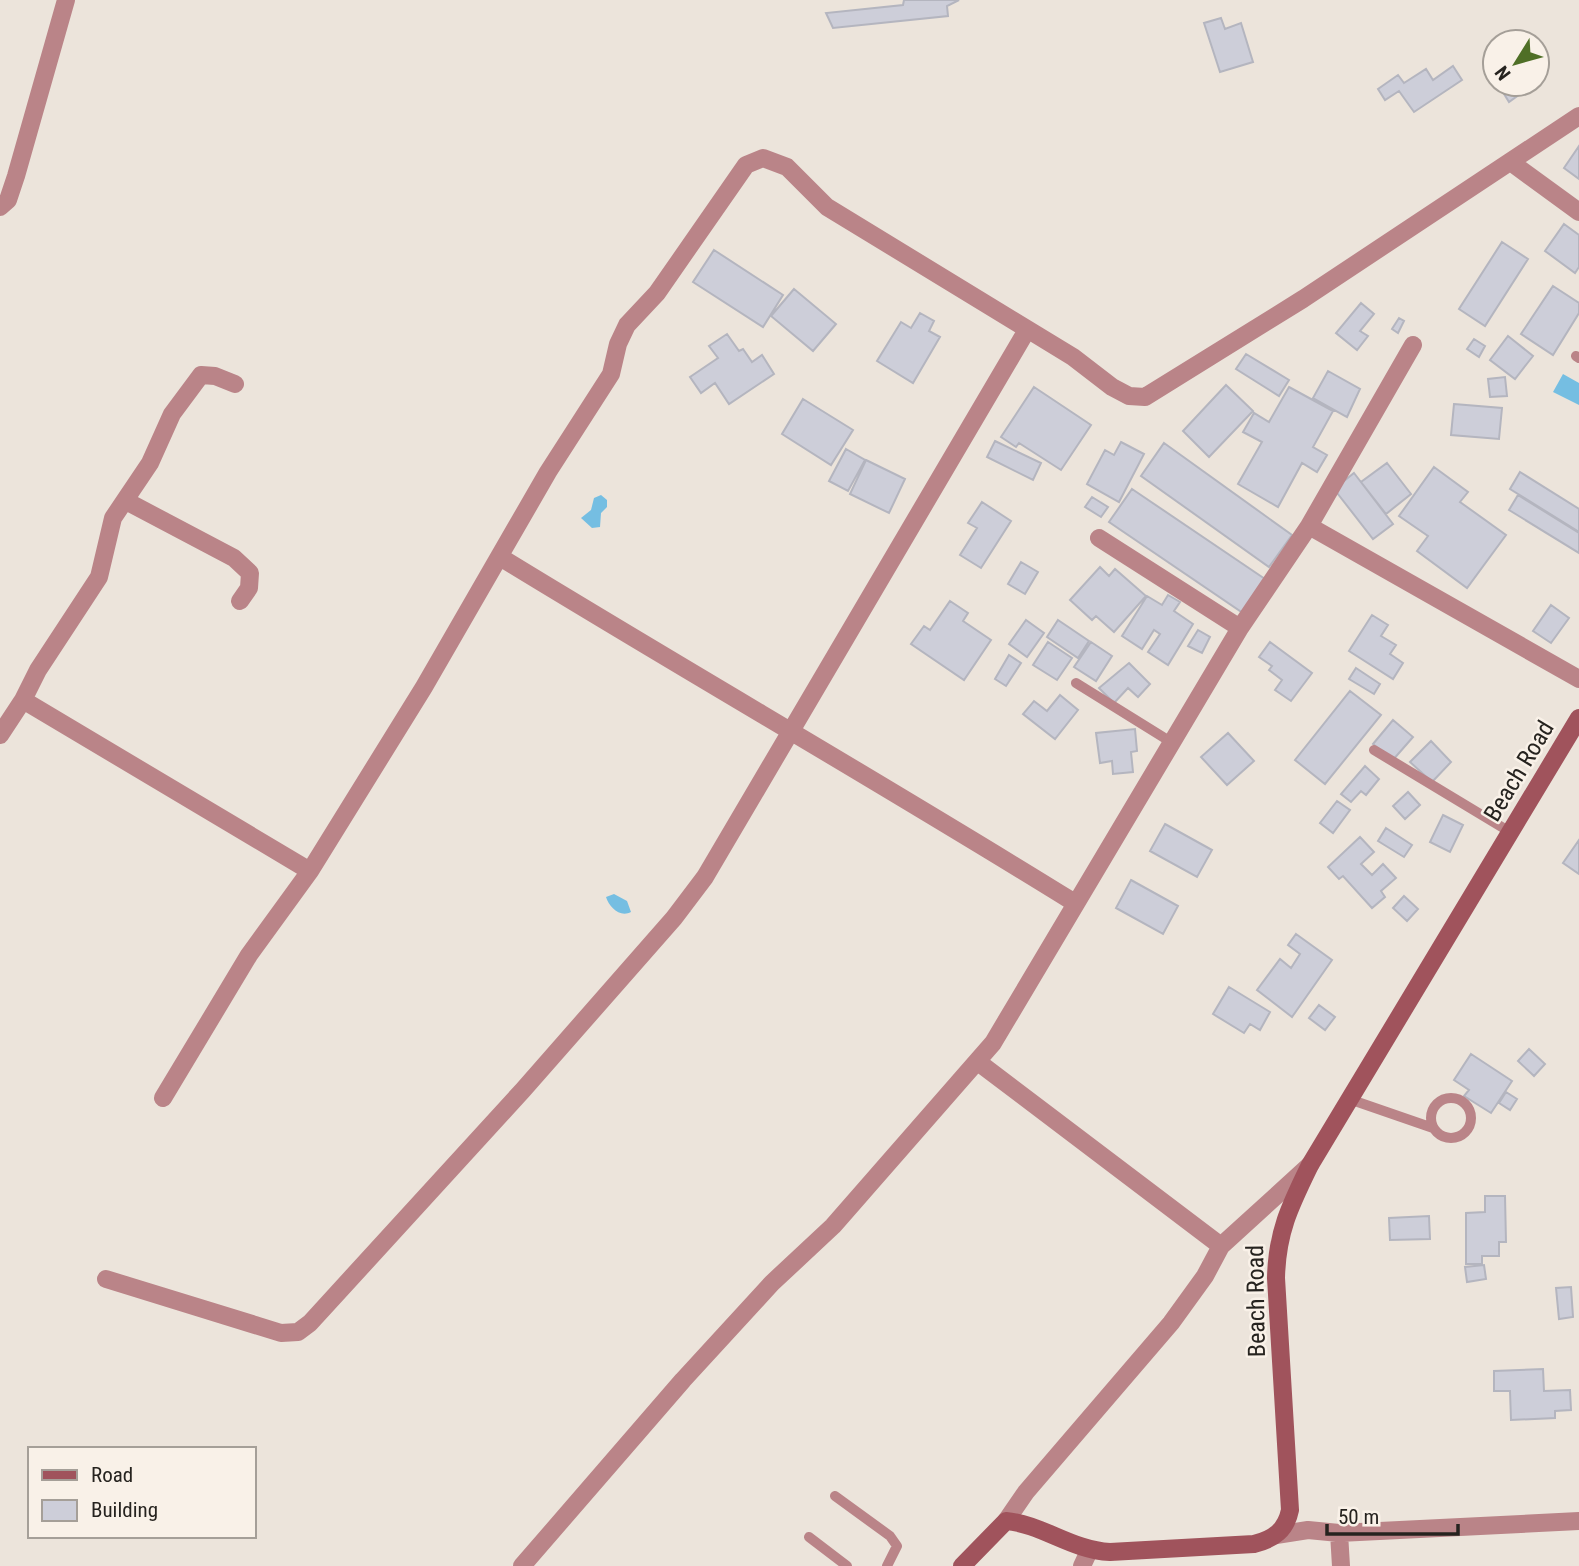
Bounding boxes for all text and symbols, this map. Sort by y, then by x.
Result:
north arrow [1481,28,1551,98]
text: N [1490,61,1516,84]
street label: Beach Road [1478,716,1560,826]
street label: Beach Road [1241,1245,1271,1357]
legend [28,1447,256,1538]
text: Road [91,1463,133,1487]
scale bar [1327,1492,1458,1536]
text: Building [91,1498,158,1522]
text: 50 m [1338,1505,1379,1529]

